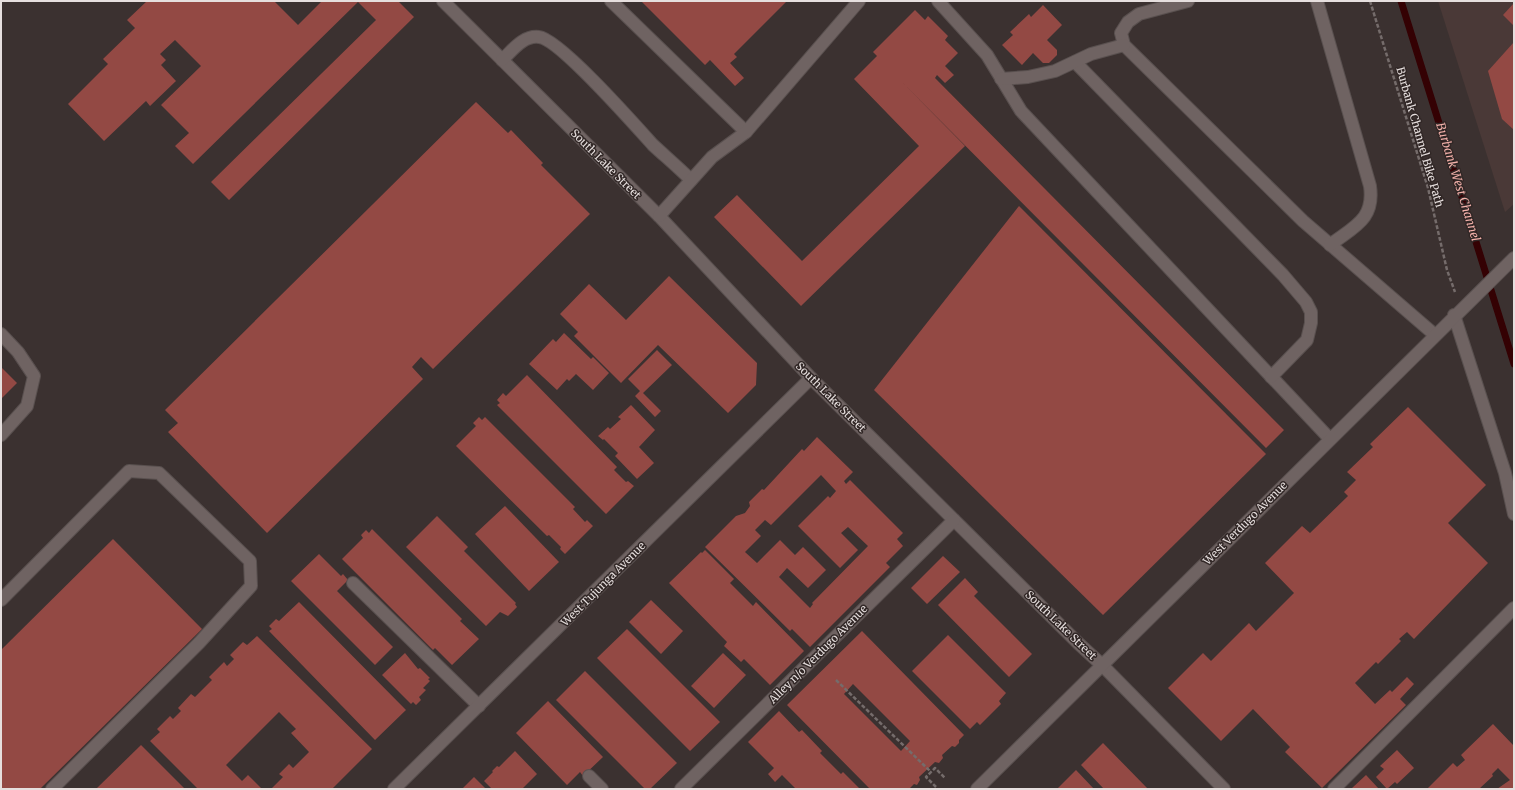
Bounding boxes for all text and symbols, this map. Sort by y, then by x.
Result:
street label: Burbank Channel Bike Path [1393,65,1447,209]
water label: Burbank West Channel [1433,121,1484,244]
street label: South Lake Street [568,126,645,203]
street label: South Lake Street [793,359,870,436]
street label: West Verdugo Avenue [1199,478,1290,569]
street label: West Tujunga Avenue [557,539,648,630]
street label: South Lake Street [1022,587,1100,663]
street label: Alley n/o Verdugo Avenue [765,602,870,707]

